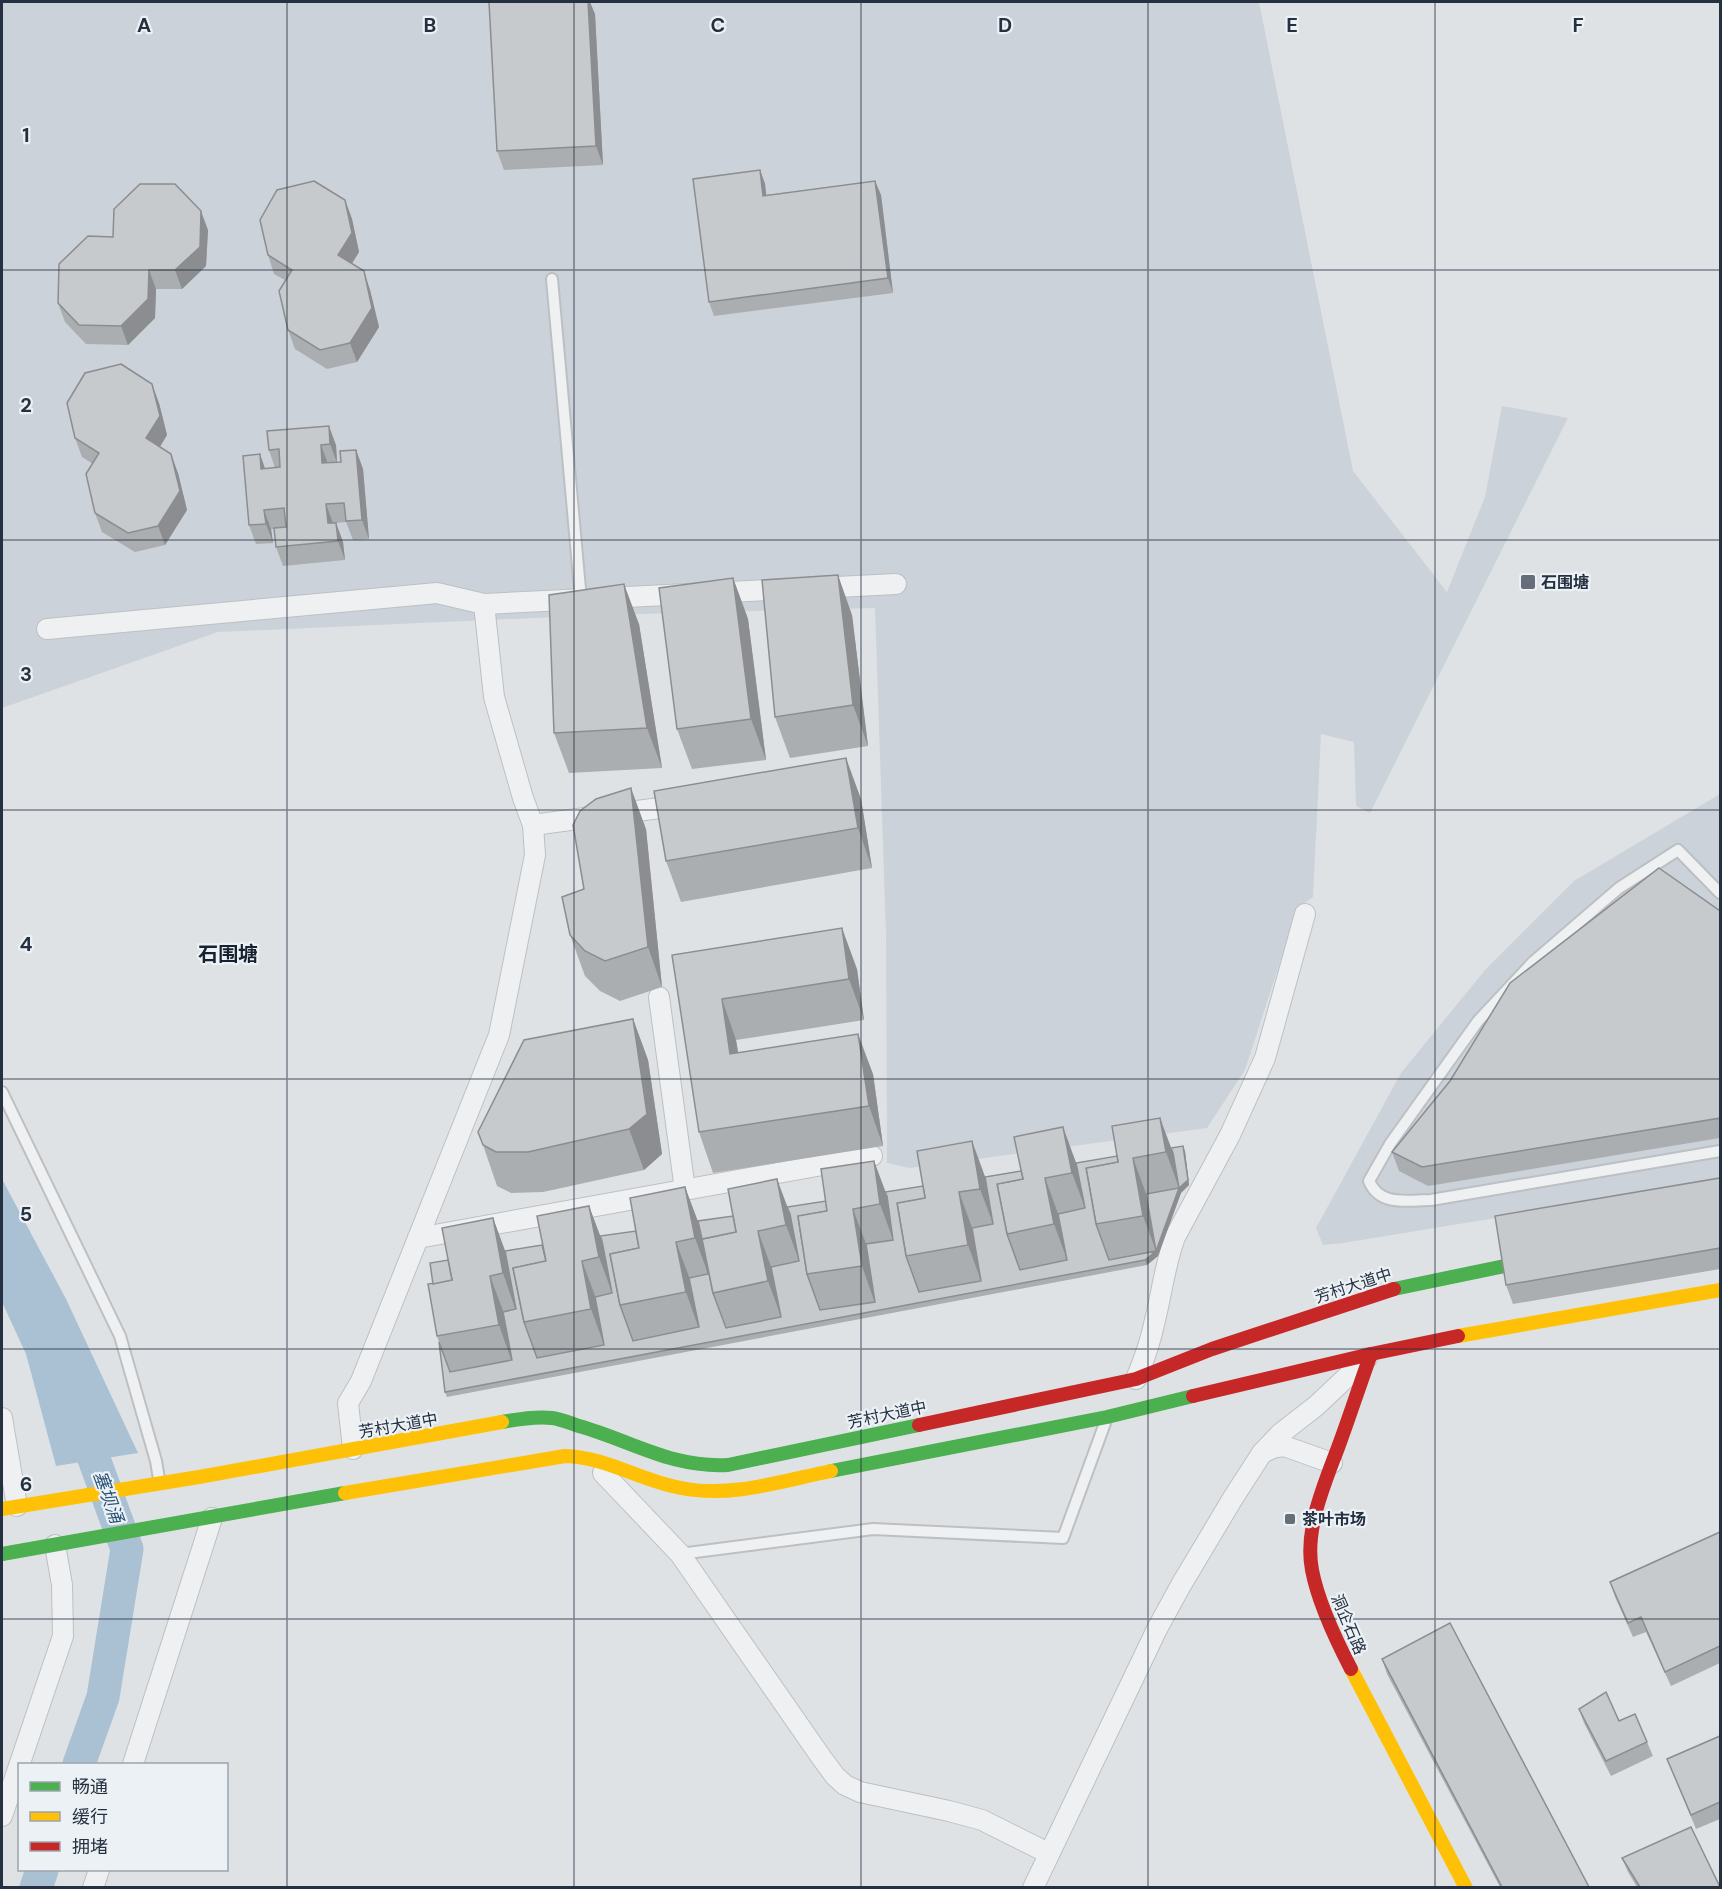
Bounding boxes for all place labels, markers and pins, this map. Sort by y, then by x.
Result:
place label: 石围塘 [1541,572,1589,593]
marker: 石围塘 [1519,573,1537,591]
place label: 茶叶市场 [1302,1509,1366,1530]
marker: 茶叶市场 [1283,1512,1297,1526]

